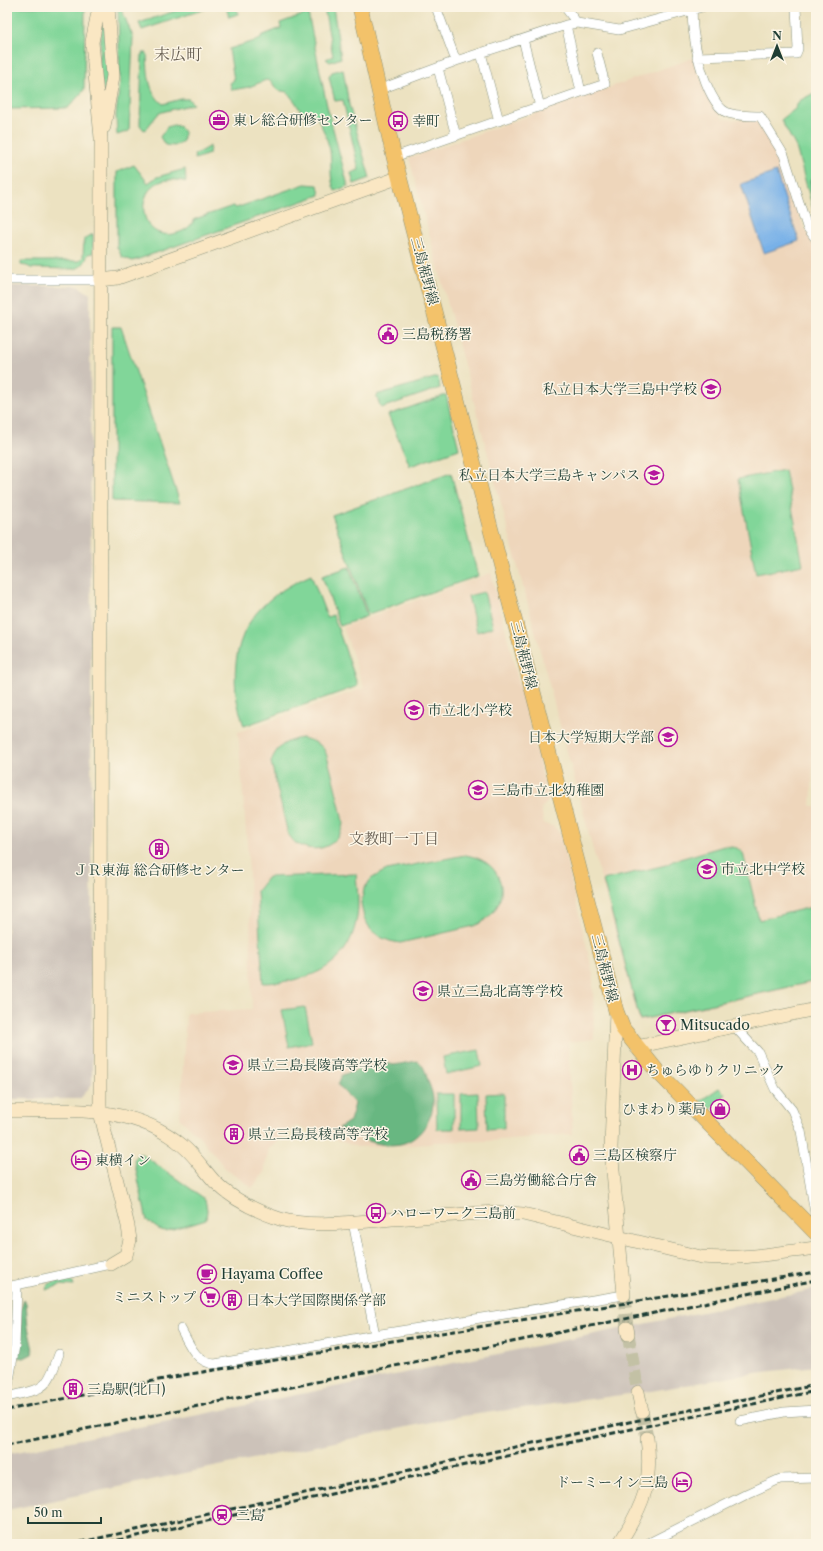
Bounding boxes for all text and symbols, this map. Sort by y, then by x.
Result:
north arrow [757,26,797,66]
text: N [772,29,782,43]
district label: 末広町 [154,44,202,64]
office icon: 東レ総合研修センター [208,109,230,131]
bus stop icon: 幸町 [387,110,409,132]
place label: 東レ総合研修センター [233,111,372,129]
place label: 幸町 [412,112,440,130]
street label: 三島裾野線 [407,235,443,307]
public building icon: 三島税務署 [377,323,399,345]
place label: 三島税務署 [402,325,472,343]
school or university icon: 私立日本大学三島中学校 [700,378,722,400]
place label: 私立日本大学三島中学校 [543,380,697,398]
school or university icon: 私立日本大学三島キャンパス [643,464,665,486]
place label: 私立日本大学三島キャンパス [459,466,640,484]
street label: 三島裾野線 [507,619,541,691]
school or university icon: 市立北小学校 [403,699,425,721]
place label: 市立北小学校 [428,701,512,719]
school or university icon: 日本大学短期大学部 [657,726,679,748]
place label: 日本大学短期大学部 [528,728,654,746]
school or university icon: 三島市立北幼稚園 [467,779,489,801]
place label: 三島市立北幼稚園 [492,781,604,799]
district label: 文教町一丁目 [349,829,439,848]
building icon: ＪＲ東海 総合研修センター [148,838,170,860]
school or university icon: 市立北中学校 [696,858,718,880]
place label: 市立北中学校 [721,860,805,878]
place label: ＪＲ東海 総合研修センター [73,861,245,879]
street label: 三島裾野線 [588,932,622,1004]
school or university icon: 県立三島北高等学校 [412,980,434,1002]
place label: 県立三島北高等学校 [437,982,563,1000]
bar icon: Mitsucado [655,1014,677,1036]
place label: Mitsucado [680,1016,750,1034]
school or university icon: 県立三島長陵高等学校 [222,1054,244,1076]
place label: 県立三島長陵高等学校 [247,1056,387,1074]
hospital icon: ちゅらゆりクリニック [621,1059,643,1081]
place label: ちゅらゆりクリニック [646,1061,785,1079]
shop icon: ひまわり薬局 [709,1098,731,1120]
place label: ひまわり薬局 [622,1100,706,1118]
building icon: 県立三島長稜高等学校 [223,1123,245,1145]
place label: 県立三島長稜高等学校 [248,1125,388,1143]
public building icon: 三島区検察庁 [568,1144,590,1166]
place label: 三島区検察庁 [593,1146,677,1164]
hotel icon: 東横イン [70,1149,92,1171]
place label: 東横イン [95,1151,151,1169]
public building icon: 三島労働総合庁舎 [460,1169,482,1191]
place label: 三島労働総合庁舎 [485,1171,597,1189]
bus stop icon: ハローワーク三島前 [365,1202,387,1224]
place label: ハローワーク三島前 [390,1204,516,1222]
cafe icon: Hayama Coffee [196,1263,218,1285]
place label: Hayama Coffee [221,1265,323,1283]
supermarket icon: ミニストップ [199,1286,221,1308]
place label: ミニストップ [112,1288,196,1306]
building icon: 日本大学国際関係学部 [221,1289,243,1311]
place label: 日本大学国際関係学部 [246,1291,386,1309]
building icon: 三島駅(北口) [62,1378,84,1400]
place label: 三島駅(北口) [87,1380,166,1398]
hotel icon: ドーミーイン三島 [671,1471,693,1493]
place label: ドーミーイン三島 [556,1473,668,1491]
scale bar [28,1499,101,1525]
station icon: 三島 [211,1504,233,1526]
text: 50 m [34,1505,63,1520]
place label: 三島 [236,1506,264,1524]

